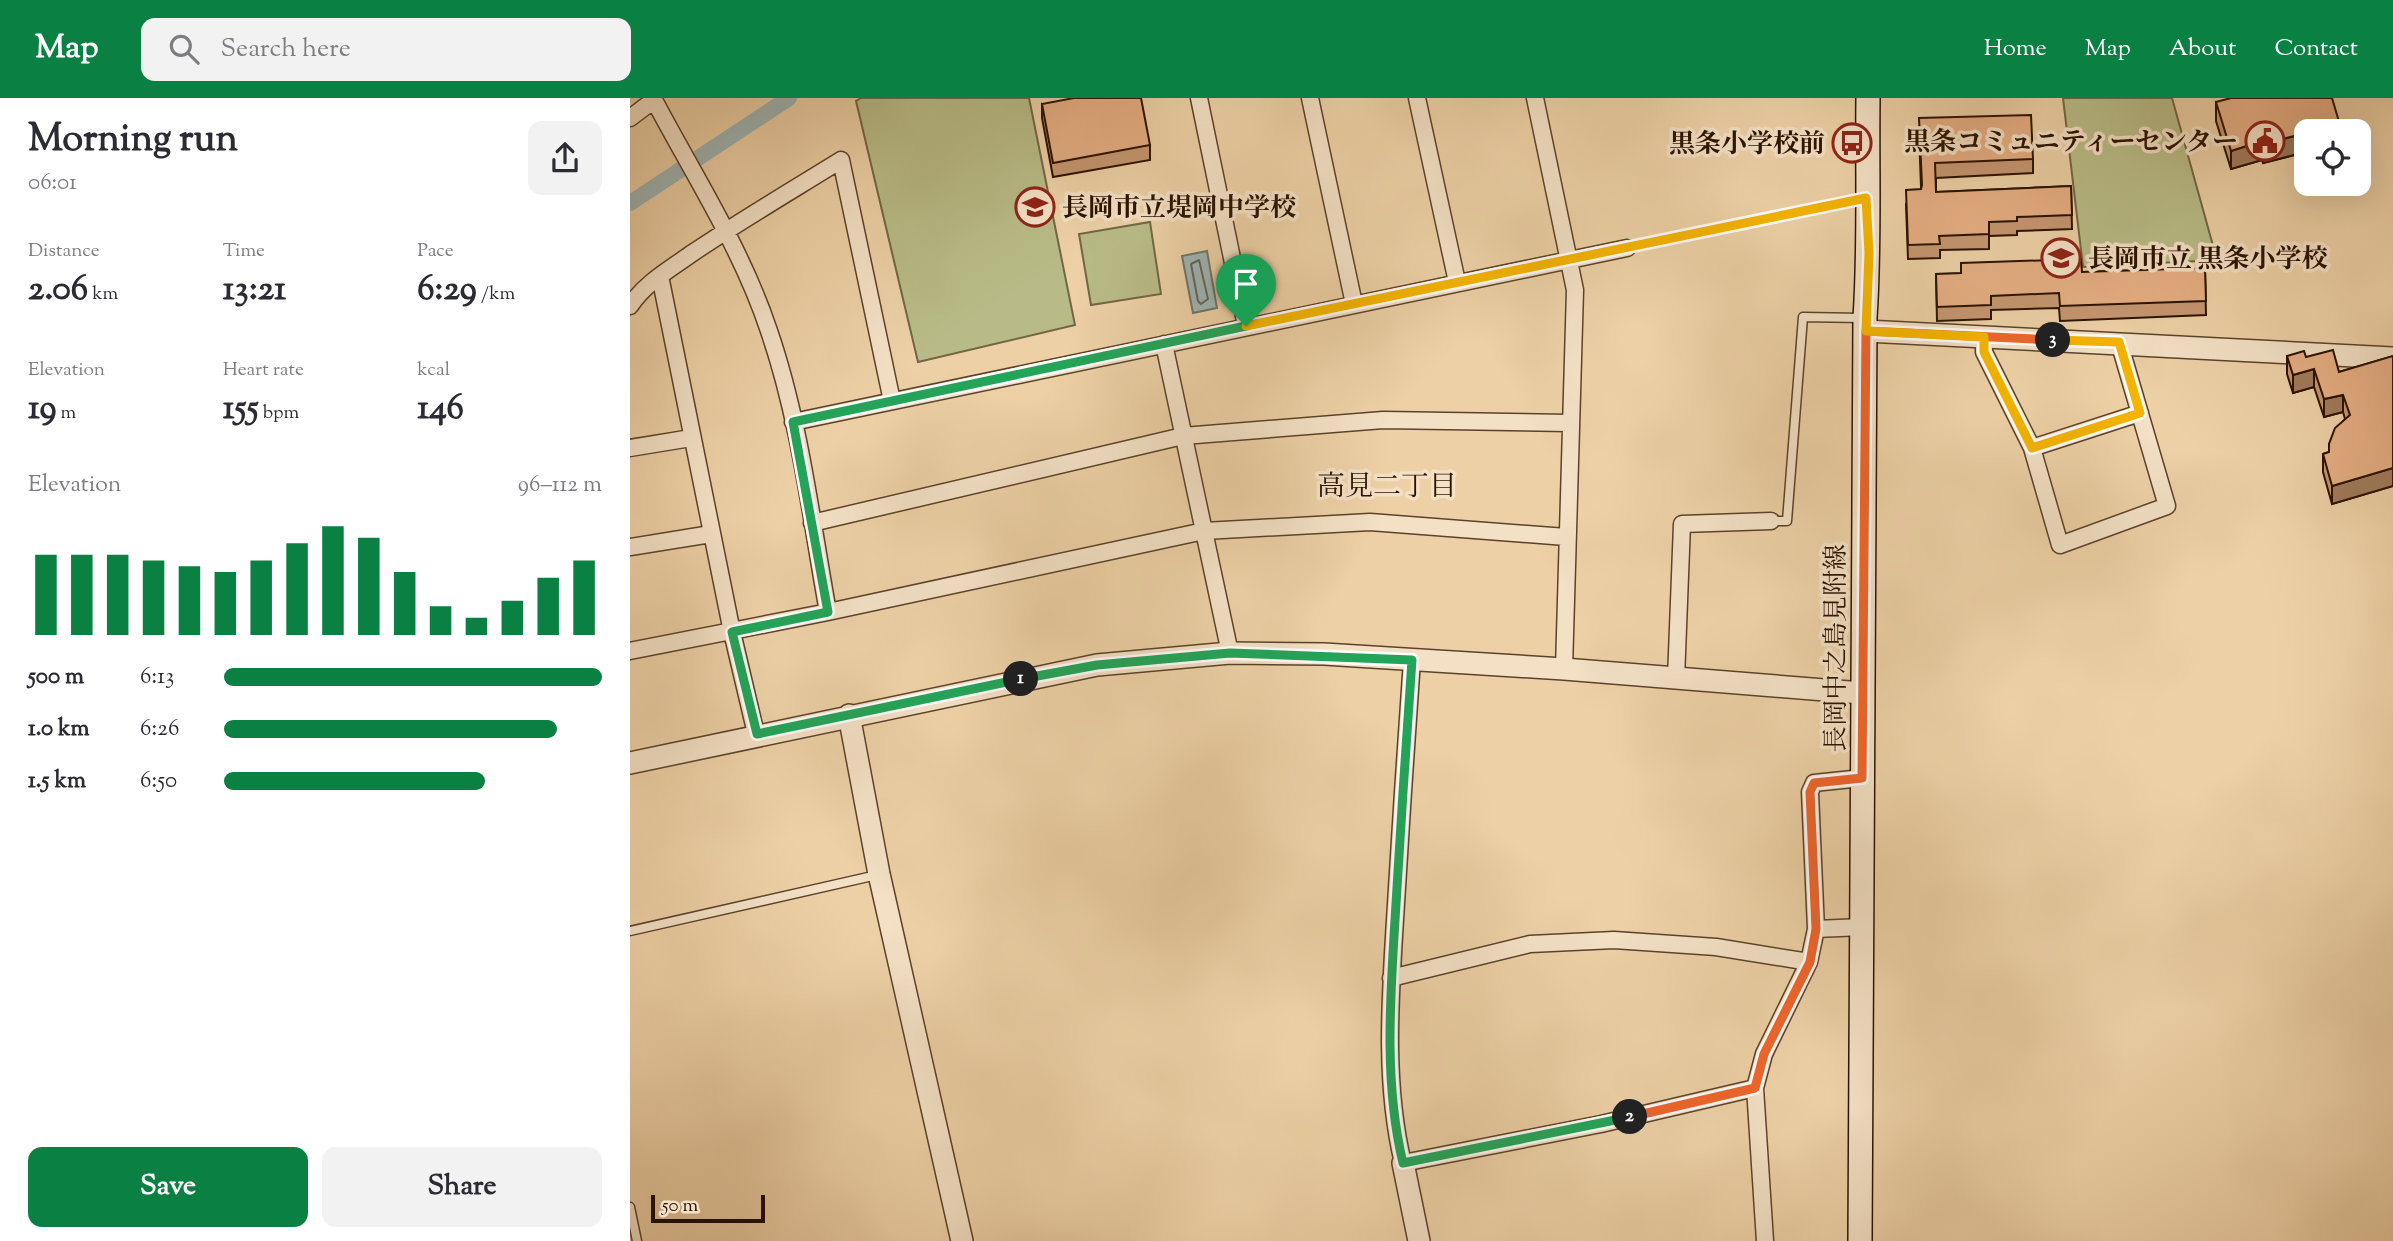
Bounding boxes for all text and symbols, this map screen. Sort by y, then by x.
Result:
search box [141,18,631,81]
text: Map [35,25,99,73]
icon: search [165,30,203,68]
text: Search here [221,31,351,68]
text: Home [1984,32,2047,66]
text: Map [2085,32,2131,66]
text: About [2169,32,2236,66]
text: Contact [2274,32,2358,66]
text: Morning run [28,114,238,168]
map controls [2294,119,2371,196]
button: locate [2294,119,2371,196]
public building icon: 黒条コミュニティーセンター [2244,120,2286,162]
button: share [528,121,602,195]
bus stop icon: 黒条小学校前 [1831,122,1873,164]
place label: 黒条コミュニティーセンター [1904,125,2238,162]
place label: 黒条小学校前 [1669,127,1825,164]
text: 06:01 [28,167,77,200]
school or university icon: 長岡市立堤岡中学校 [1014,186,1056,228]
place label: 長岡市立堤岡中学校 [1062,191,1296,228]
school or university icon: 長岡市立 黒条小学校 [2040,237,2082,279]
text: Distance [28,238,100,265]
text: Time [223,238,265,265]
text: Pace [417,238,454,265]
place label: 長岡市立 黒条小学校 [2088,242,2328,279]
pin [1216,254,1276,326]
text: 2.06 [28,265,88,316]
text: 13:21 [223,265,286,316]
text: 6:29 [417,265,477,316]
icon: arrive [1227,265,1265,303]
text: km [88,281,118,308]
text: /km [477,281,515,308]
pin: 3 [2036,322,2070,358]
text: 3 [2049,326,2056,353]
text: Elevation [28,357,105,384]
text: Heart rate [223,357,304,384]
text: kcal [417,357,450,384]
text: 19 [28,384,57,435]
text: 155 [223,384,259,435]
text: 146 [417,384,464,435]
text: m [57,400,76,427]
text: bpm [259,400,299,427]
district label: 高見二丁目 [1317,468,1457,508]
text: Elevation [28,469,121,502]
text: 96–112 m [518,469,602,502]
street label: 長岡中之島見附線 [1819,544,1856,752]
text: 500 m [28,661,84,694]
text: 6:13 [140,661,174,694]
pin: 1 [1004,662,1038,696]
text: 1 [1017,665,1024,692]
text: 1.0 km [28,713,90,746]
text: 6:26 [140,713,179,746]
text: 1.5 km [28,765,86,798]
text: 6:50 [140,765,177,798]
pin: 2 [1612,1100,1648,1134]
text: 2 [1625,1103,1634,1130]
button: Save [28,1147,308,1227]
button: Share [322,1147,602,1227]
scale bar [651,1192,765,1224]
text: 50 m [662,1193,698,1220]

